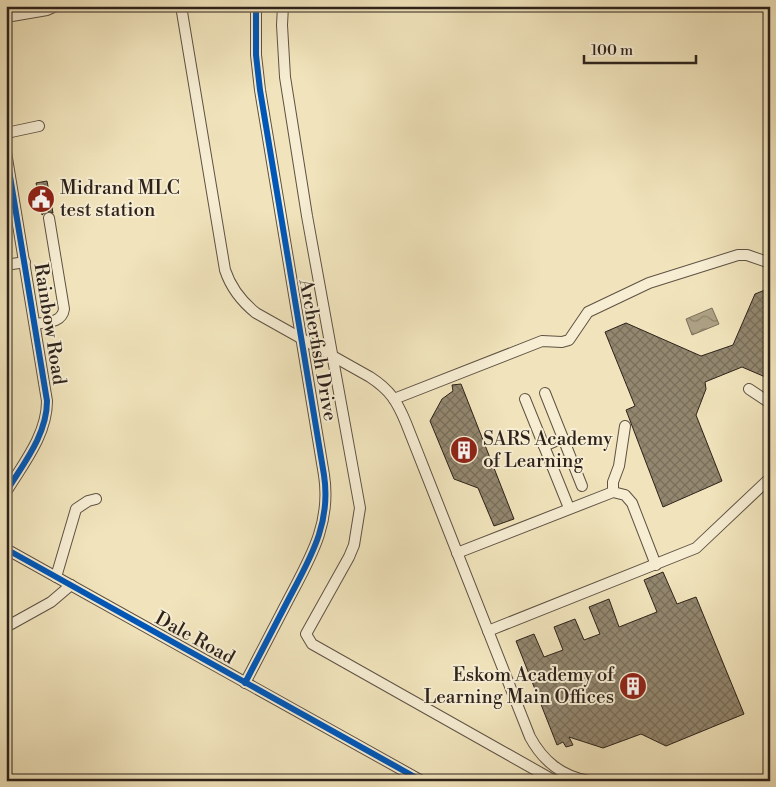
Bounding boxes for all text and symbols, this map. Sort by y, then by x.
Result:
scale bar [584,32,696,64]
text: 100 m [591,41,633,60]
place label: Midrand MLC test station [60,176,180,222]
public building icon: Midrand MLC test station [26,184,56,214]
street label: Rainbow Road [29,261,72,387]
street label: Archerfish Drive [294,276,342,423]
place label: SARS Academy of Learning [483,427,613,473]
building icon: SARS Academy of Learning [449,435,479,465]
street label: Dale Road [151,606,239,670]
place label: Eskom Academy of Learning Main Offices [424,663,615,709]
building icon: Eskom Academy of Learning Main Offices [618,671,648,701]

